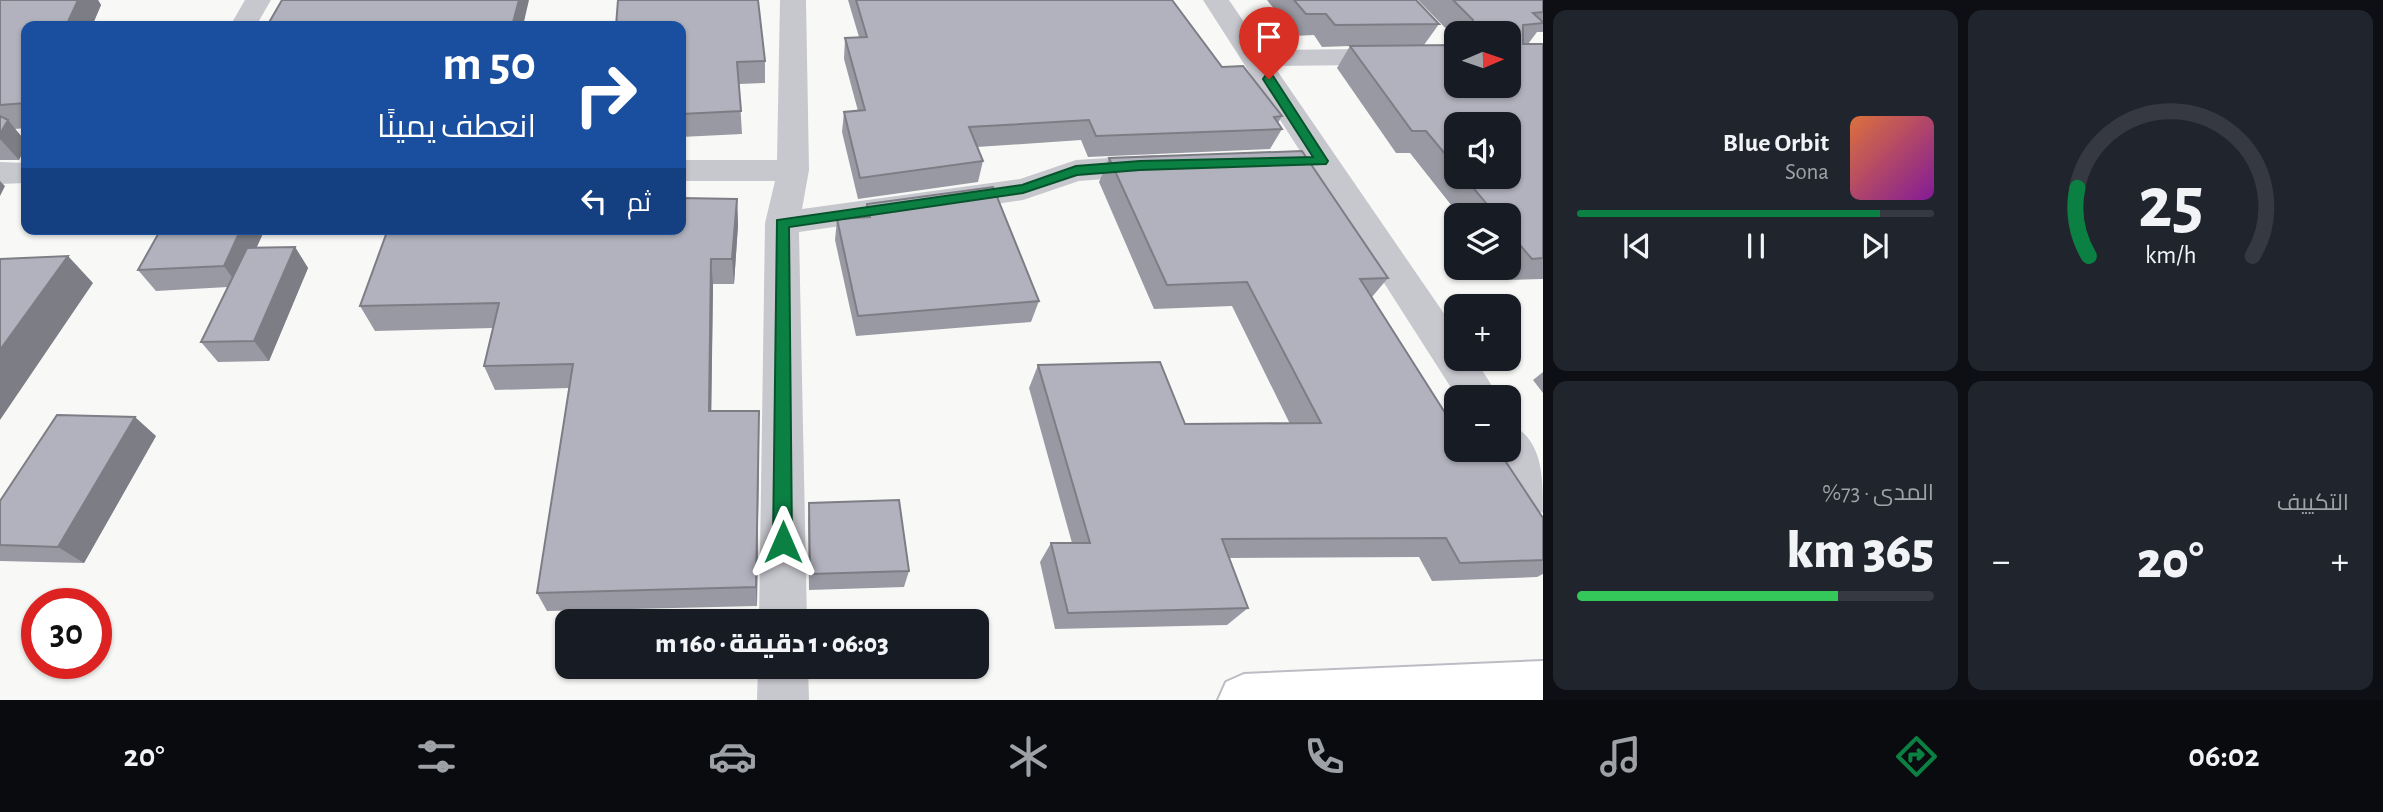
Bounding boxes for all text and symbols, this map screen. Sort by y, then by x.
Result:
pin [1239,7,1299,79]
icon: arrive [1250,18,1288,56]
north arrow [1444,21,1521,98]
map controls [1444,21,1521,462]
text: 50 m [442,40,536,89]
icon: right [560,49,651,140]
text: انعطف يمينًا [377,111,536,143]
button: sound [1444,112,1521,189]
text: Blue Orbit [1723,130,1829,156]
text: Sona [1785,161,1829,184]
text: 25 [2138,169,2203,242]
icon: left [575,182,613,220]
text: ثم [627,190,651,216]
button: layers [1444,203,1521,280]
icon: previous [1618,227,1656,265]
icon: pause [1737,227,1775,265]
icon: next [1856,227,1894,265]
text: km/h [2145,243,2196,268]
button: + [1444,294,1521,371]
button: − [1444,385,1521,462]
text: المدى · 73% [1822,482,1934,505]
text: التكييف [2277,492,2349,515]
position arrow [746,505,820,579]
text: 365 km [1787,525,1934,577]
text: 20° [2137,535,2204,587]
text: − [1992,543,2010,581]
text: + [2331,543,2349,581]
speed limit sign: 30 [21,588,112,679]
text: 06:03 · 1 دقيقة · 160 m [655,631,889,657]
icon: filters [412,732,461,781]
icon: car [708,732,757,781]
icon: climate [1004,732,1053,781]
icon: phone [1300,732,1349,781]
icon: music [1596,732,1645,781]
icon: directions [1892,732,1941,781]
text: 20° [124,740,165,772]
text: 06:02 [2188,740,2259,772]

